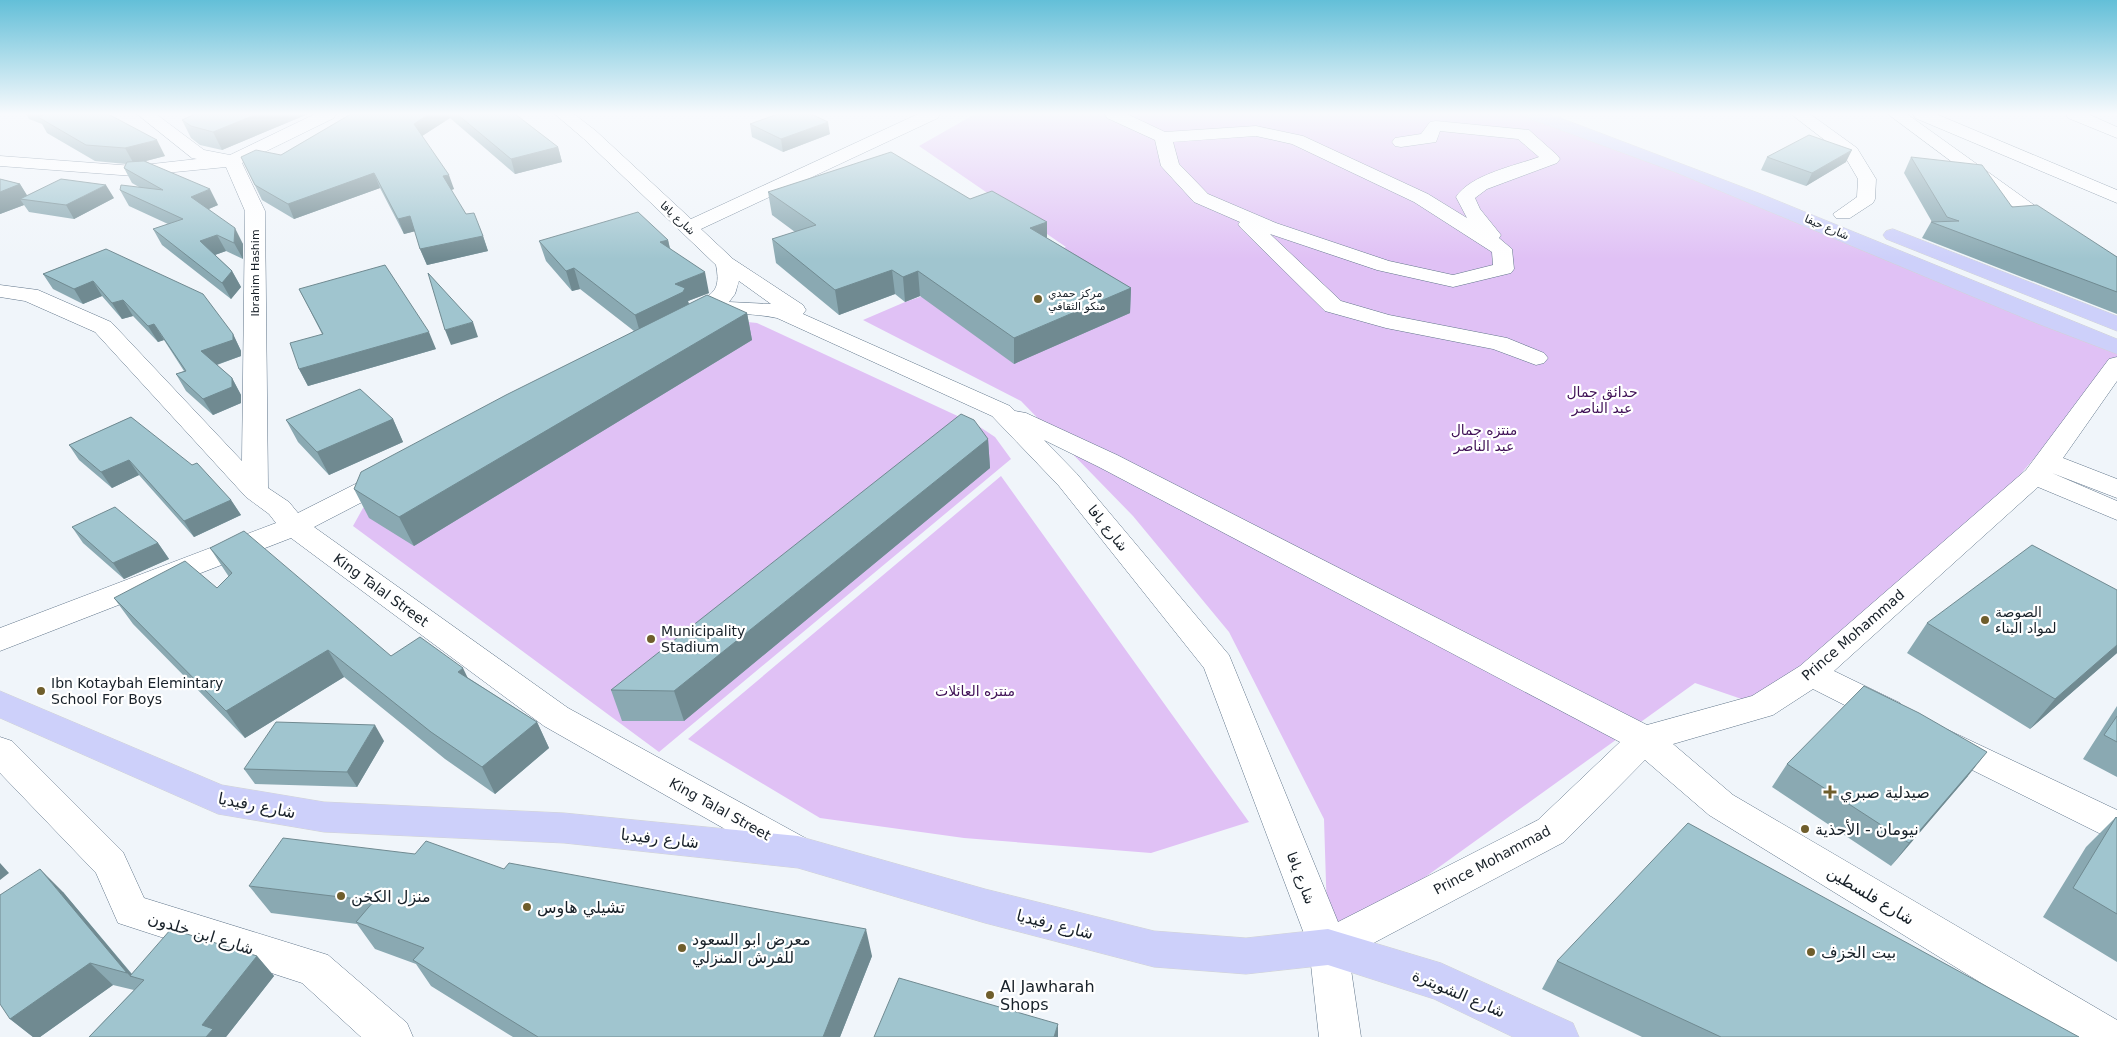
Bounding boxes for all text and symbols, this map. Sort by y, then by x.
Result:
street label: شارع يافا [658,199,698,238]
street label: شارع حيفا [1803,212,1851,243]
street label: Ibrahim Hashim [249,229,262,317]
place label: مركز حمدي منكو الثقافي [1048,287,1106,313]
marker: مركز حمدي منكو الثقافي [1032,293,1044,305]
park label: حدائق جمال عبد الناصر [1566,384,1638,417]
park label: منتزه جمال عبد الناصر [1451,422,1517,455]
street label: شارع يافا [1084,502,1131,555]
street label: King Talal Street [330,550,432,630]
street label: Prince Mohammad [1799,586,1907,684]
place label: الصوصة لمواد البناء [1995,604,2057,637]
marker: الصوصة لمواد البناء [1979,614,1991,626]
place label: Municipality Stadium [661,623,745,655]
marker: Municipality Stadium [645,633,657,645]
place label: Ibn Kotaybah Elemintary School For Boys [51,675,223,707]
park label: منتزه العائلات [935,683,1015,700]
marker: Ibn Kotaybah Elemintary School For Boys [35,685,47,697]
street label: King Talal Street [667,775,774,844]
place label: صيدلية صبري [1840,783,1930,803]
marker: صيدلية صبري [1824,786,1836,798]
street label: شارع رفيديا [216,789,297,823]
place label: نيومان - الأحذية [1815,819,1919,840]
street label: Prince Mohammad [1431,822,1553,898]
marker: نيومان - الأحذية [1799,823,1811,835]
street label: شارع رفيديا [620,825,700,853]
street label: شارع يافا [1283,850,1318,907]
street label: شارع فلسطين [1823,862,1918,930]
place label: منزل الكخن [351,887,431,907]
marker: منزل الكخن [335,890,347,902]
place label: تشيلي هاوس [537,898,625,918]
marker: تشيلي هاوس [521,901,533,913]
street label: شارع رفيديا [1014,906,1095,944]
street label: شارع ابن خلدون [145,908,256,960]
place label: معرض ابو السعود للفرش المنزلي [692,930,811,968]
marker: معرض ابو السعود للفرش المنزلي [676,942,688,954]
place label: بيت الخزف [1821,943,1896,963]
marker: بيت الخزف [1805,946,1817,958]
street label: شارع الشويترة [1409,965,1508,1022]
place label: Al Jawharah Shops [1000,977,1095,1014]
marker: Al Jawharah Shops [984,989,996,1001]

